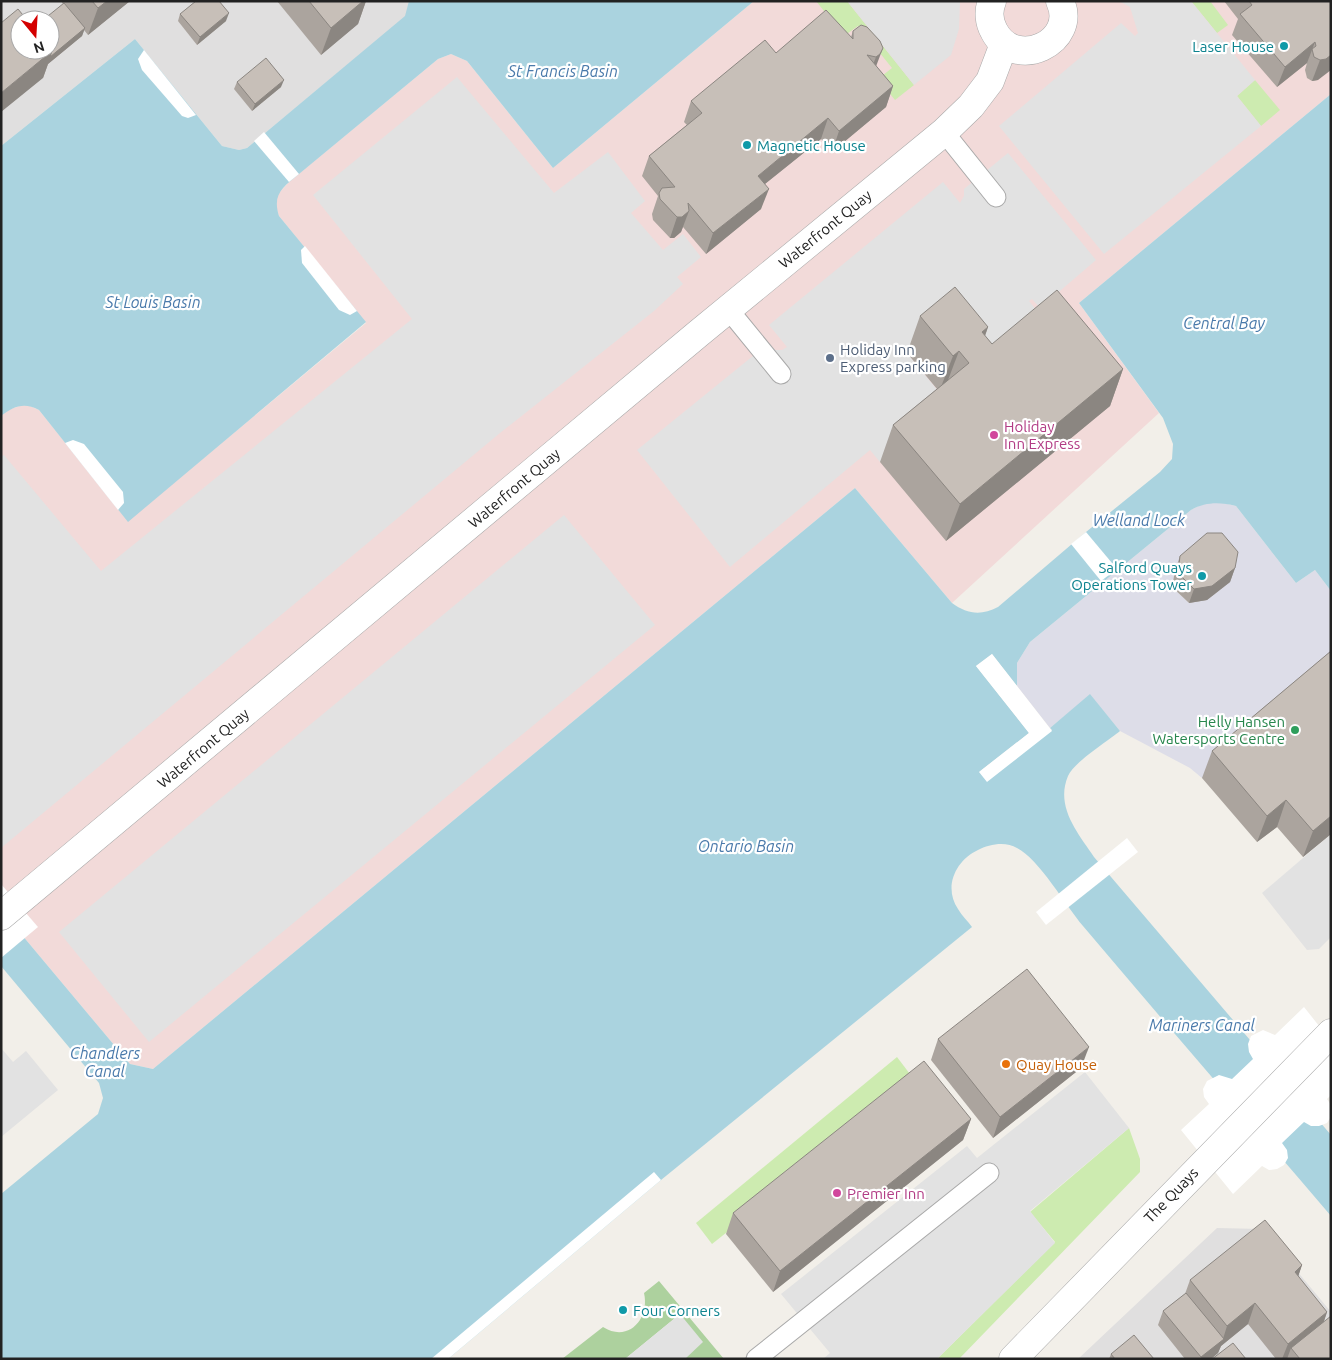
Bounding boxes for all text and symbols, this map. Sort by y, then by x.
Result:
north arrow [10,10,60,60]
text: N [32,38,46,57]
place label: Laser House [1192,38,1274,55]
marker: Laser House [1278,40,1290,52]
water label: St Francis Basin [507,62,618,80]
place label: Magnetic House [757,137,866,154]
marker: Magnetic House [741,139,753,151]
street label: Waterfront Quay [775,186,875,272]
water label: St Louis Basin [104,293,201,311]
water label: Central Bay [1183,314,1265,332]
place label: Holiday Inn Express parking [840,341,946,375]
marker: Holiday Inn Express parking [824,352,836,364]
place label: Holiday Inn Express [1004,418,1080,452]
marker: Holiday Inn Express [988,429,1000,441]
street label: Waterfront Quay [465,445,563,531]
water label: Welland Lock [1093,511,1186,529]
place label: Salford Quays Operations Tower [1071,559,1192,593]
marker: Salford Quays Operations Tower [1196,570,1208,582]
street label: Waterfront Quay [154,705,252,791]
place label: Helly Hansen Watersports Centre [1152,713,1285,747]
marker: Helly Hansen Watersports Centre [1289,724,1301,736]
water label: Ontario Basin [698,837,794,855]
water label: Mariners Canal [1149,1016,1256,1034]
water label: Chandlers Canal [70,1044,141,1080]
place label: Quay House [1016,1056,1097,1073]
marker: Quay House [1000,1058,1012,1070]
street label: The Quays [1140,1164,1202,1226]
place label: Premier Inn [847,1185,925,1202]
marker: Premier Inn [831,1187,843,1199]
place label: Four Corners [633,1302,720,1319]
marker: Four Corners [617,1304,629,1316]

